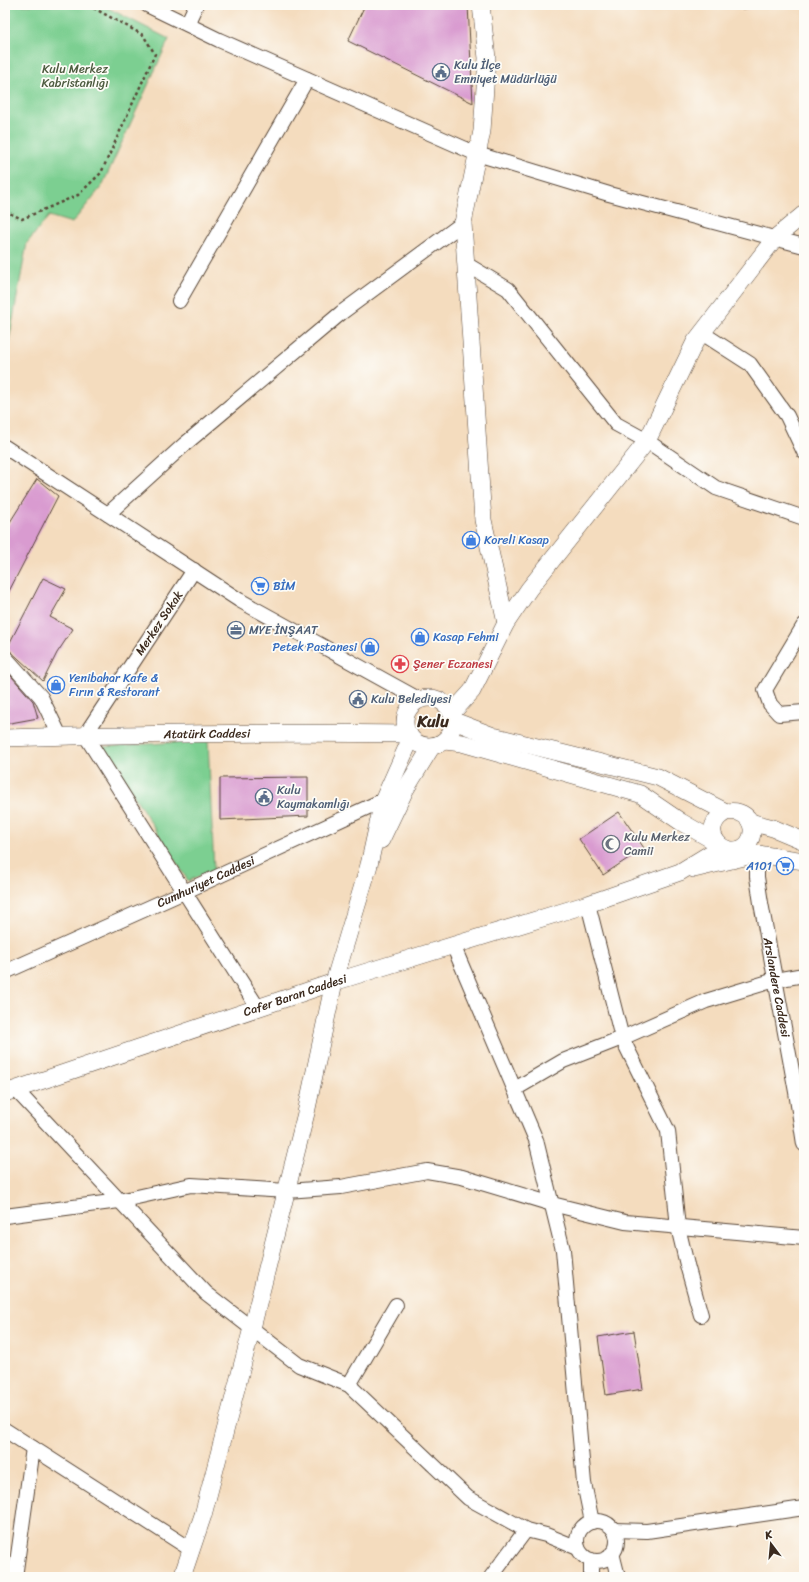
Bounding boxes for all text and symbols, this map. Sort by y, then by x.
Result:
place label: Kulu İlçe Emniyet Müdürlüğü [454,54,557,90]
park label: Kulu Merkez Kabristanlığı [42,58,108,94]
public building icon: Kulu İlçe Emniyet Müdürlüğü [431,62,451,82]
place label: Koreli Kasap [484,529,550,551]
shop icon: Koreli Kasap [461,530,481,550]
place label: BİM [273,575,296,597]
supermarket icon: BİM [250,576,270,596]
street label: Merkez Sokak [129,585,189,660]
place label: MYE İNŞAAT [249,619,319,641]
office icon: MYE İNŞAAT [226,620,246,640]
place label: Kasap Fehmi [433,626,499,648]
shop icon: Kasap Fehmi [410,627,430,647]
place label: Petek Pastanesi [273,636,358,658]
shop icon: Petek Pastanesi [360,637,380,657]
place label: Şener Eczanesi [413,653,493,675]
pharmacy icon: Şener Eczanesi [390,654,410,674]
place label: Yenibahar Kafe & Fırın & Restorant [69,667,161,703]
shop icon: Yenibahar Kafe & Fırın & Restorant [46,675,66,695]
place label: Kulu Belediyesi [371,688,452,710]
public building icon: Kulu Belediyesi [348,689,368,709]
district label: Kulu [416,707,449,736]
street label: Atatürk Caddesi [163,722,251,745]
place label: Kulu Kaymakamlığı [277,779,350,815]
public building icon: Kulu Kaymakamlığı [254,787,274,807]
place label: Kulu Merkez Camii [624,826,690,862]
mosque icon: Kulu Merkez Camii [601,834,621,854]
street label: Cumhuriyet Caddesi [153,850,259,914]
place label: A101 [745,855,772,877]
supermarket icon: A101 [775,856,795,876]
street label: Arslandere Caddesi [756,935,797,1040]
street label: Cafer Baran Caddesi [240,968,350,1023]
north arrow [751,1524,791,1564]
text: K [762,1524,775,1545]

